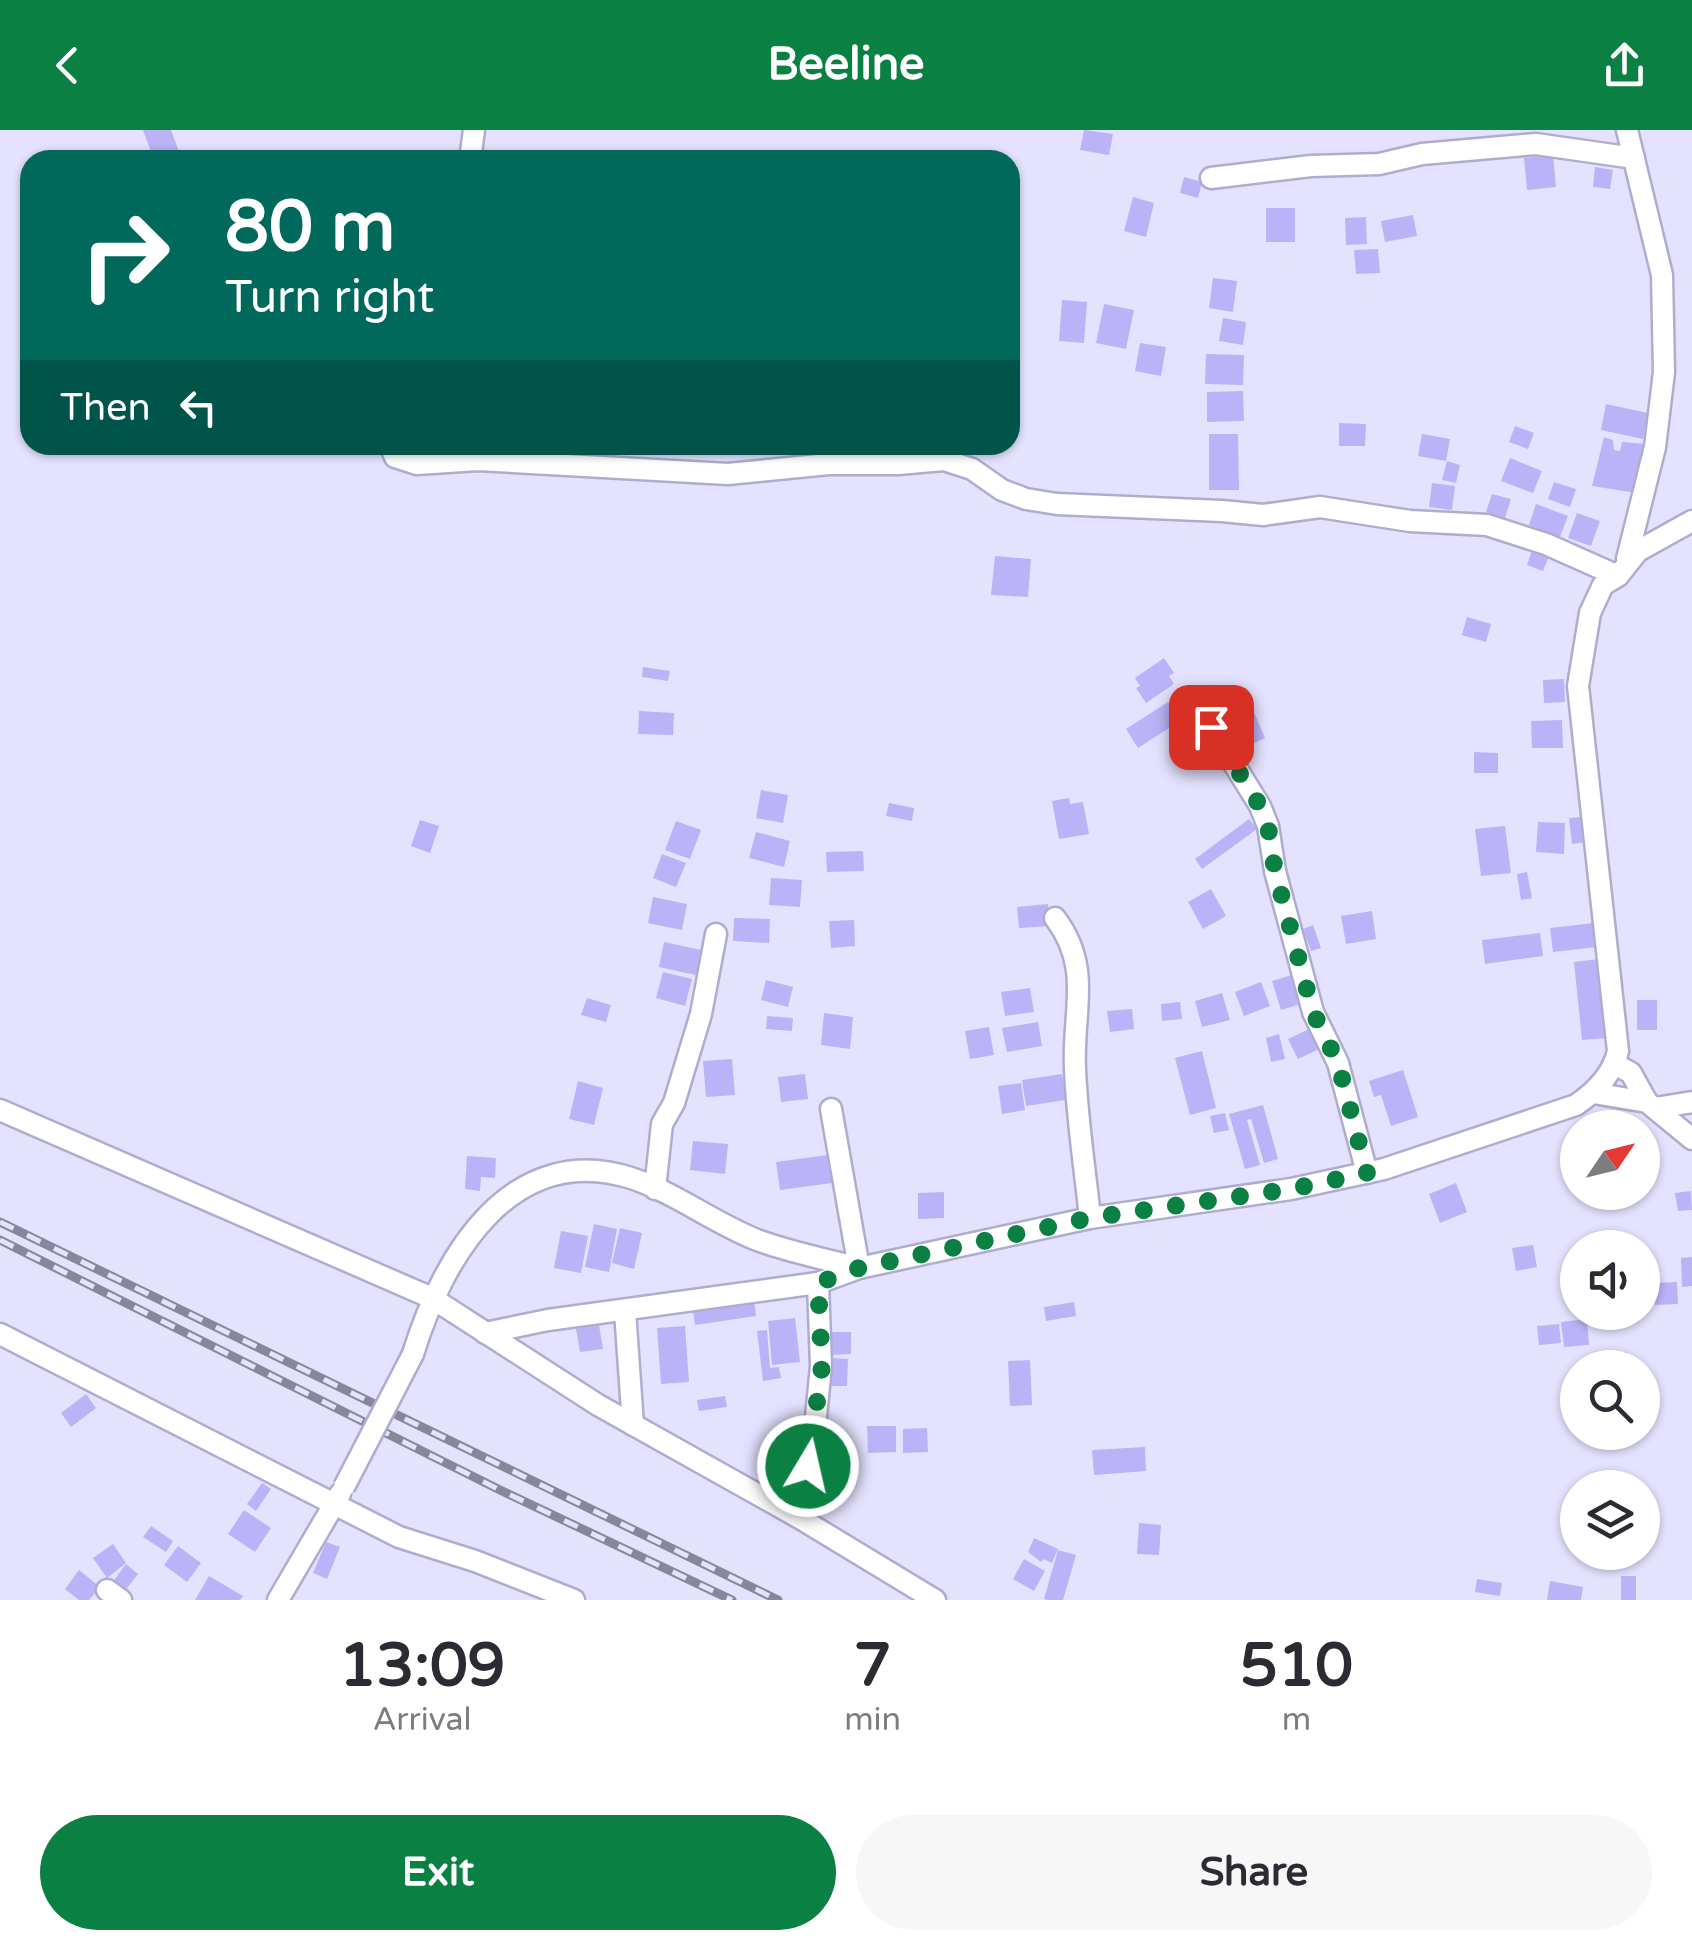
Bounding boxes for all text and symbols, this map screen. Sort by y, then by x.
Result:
icon: back [40,38,95,93]
text: Beeline [767,38,925,92]
icon: share [1597,38,1652,93]
text: 80 m [225,186,395,270]
icon: right [60,190,190,320]
text: Turn right [225,271,434,325]
icon: left [171,380,226,435]
text: Then [60,385,151,431]
pin [1169,685,1254,770]
icon: arrive [1184,700,1239,755]
north arrow [1560,1110,1660,1210]
map controls [1560,1110,1660,1570]
button: sound [1560,1230,1660,1330]
button: search [1560,1350,1660,1450]
position arrow [756,1414,860,1518]
button: layers [1560,1470,1660,1570]
text: 13:09 [339,1630,505,1702]
text: 7 [854,1630,891,1702]
text: 510 [1240,1630,1353,1702]
text: Arrival [373,1701,472,1739]
text: min [844,1701,901,1739]
text: m [1282,1701,1311,1739]
button: Exit [40,1815,836,1930]
button: Share [856,1815,1652,1930]

